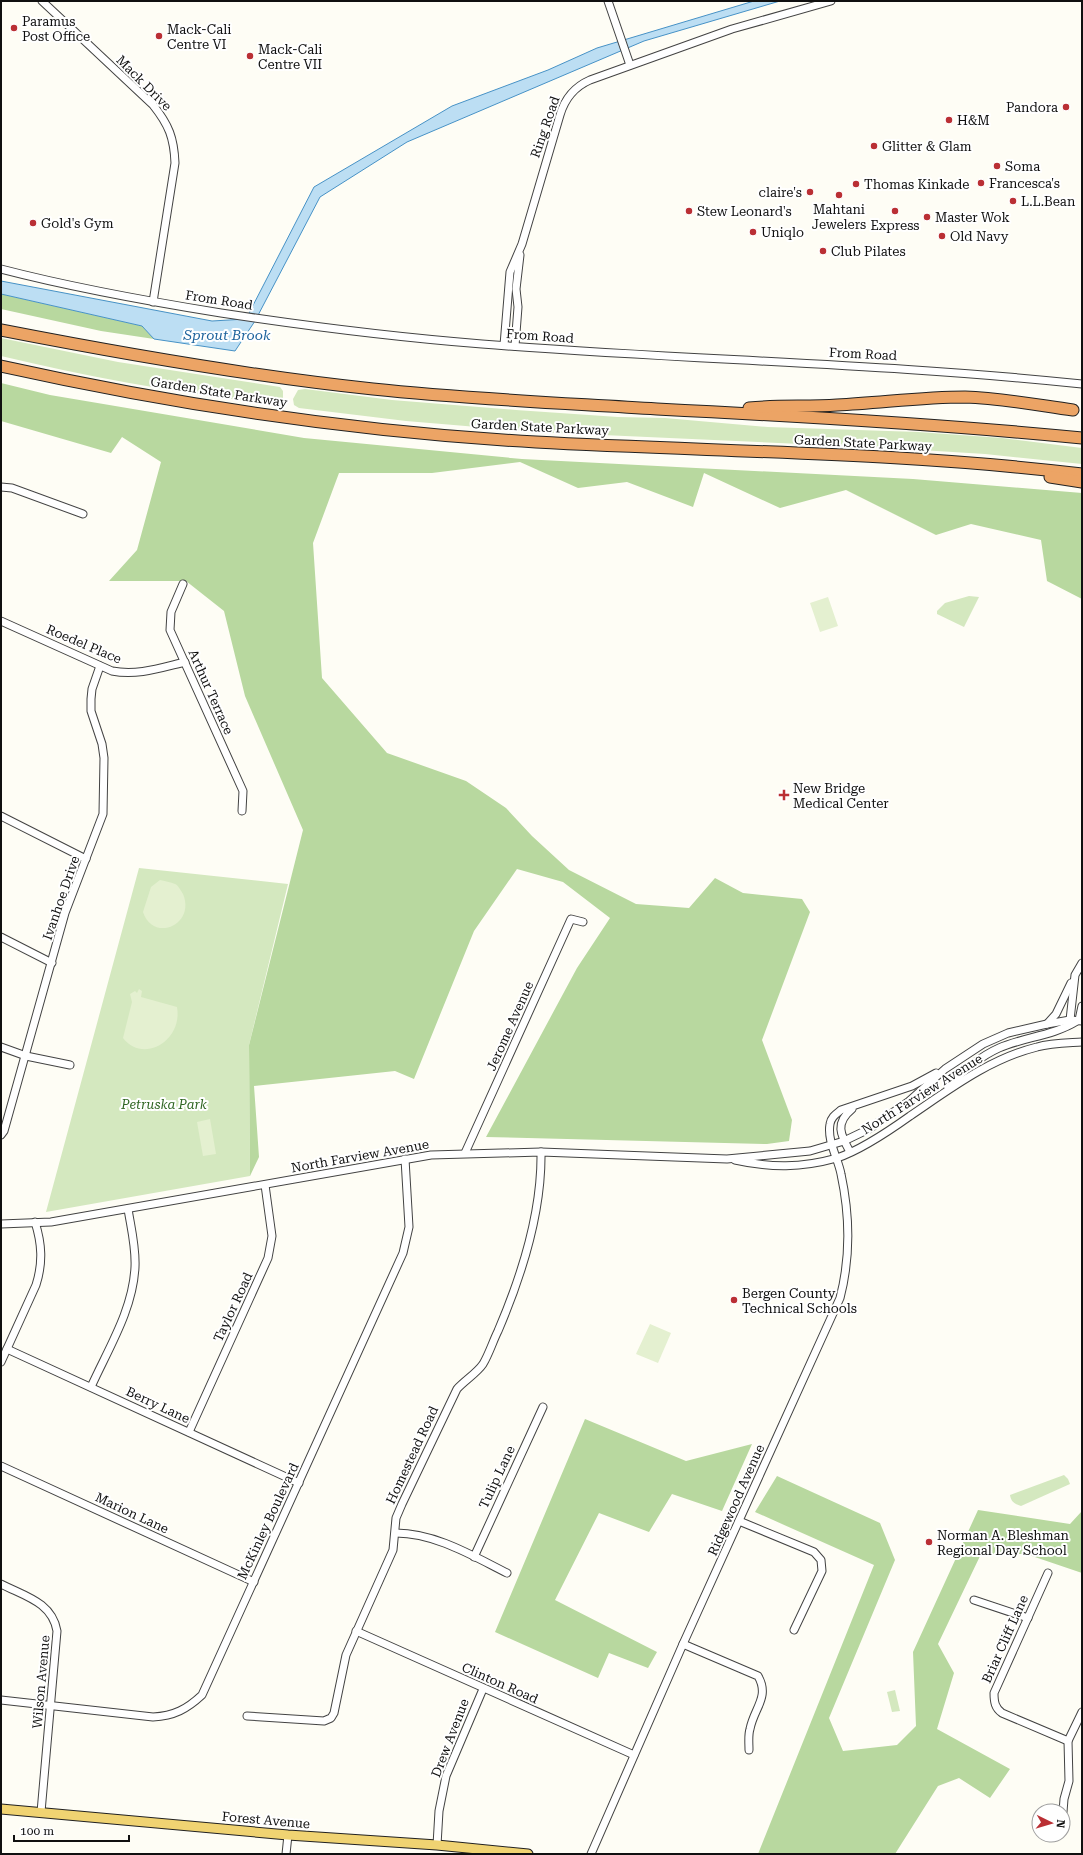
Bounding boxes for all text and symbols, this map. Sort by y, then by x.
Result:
place label: Paramus Post Office [22,14,90,44]
place label: Mack-Cali Centre VI [167,22,231,52]
marker: Paramus Post Office [9,23,19,33]
marker: Mack-Cali Centre VI [154,31,164,41]
place label: Mack-Cali Centre VII [258,42,322,72]
marker: Mack-Cali Centre VII [245,51,255,61]
street label: Mack Drive [113,52,175,114]
street label: Ring Road [527,94,563,160]
place label: Pandora [1006,100,1058,115]
marker: Pandora [1061,102,1071,112]
place label: H&M [957,113,990,128]
marker: H&M [944,115,954,125]
place label: Glitter & Glam [882,139,972,154]
marker: Glitter & Glam [869,141,879,151]
place label: Soma [1005,159,1040,174]
marker: Soma [992,161,1002,171]
place label: Francesca's [989,176,1060,191]
place label: Thomas Kinkade [864,177,969,192]
marker: Francesca's [976,178,986,188]
marker: Thomas Kinkade [851,179,861,189]
place label: claire's [759,185,802,200]
marker: claire's [805,187,815,197]
marker: Mahtani Jewelers [834,190,844,200]
place label: L.L.Bean [1021,194,1076,209]
marker: L.L.Bean [1008,196,1018,206]
place label: Mahtani Jewelers [812,202,866,232]
place label: Stew Leonard's [697,204,792,219]
marker: Stew Leonard's [684,206,694,216]
marker: Express [890,206,900,216]
place label: Master Wok [935,210,1010,225]
marker: Master Wok [922,212,932,222]
place label: Gold's Gym [41,216,114,231]
marker: Gold's Gym [28,218,38,228]
place label: Express [871,218,919,233]
place label: Uniqlo [761,225,804,240]
marker: Uniqlo [748,227,758,237]
place label: Old Navy [950,229,1009,244]
marker: Old Navy [937,231,947,241]
place label: Club Pilates [831,244,906,259]
marker: Club Pilates [818,246,828,256]
street label: From Road [184,287,254,313]
street label: From Road [506,326,575,346]
water label: Sprout Brook [182,327,271,343]
street label: From Road [829,345,898,363]
street label: Garden State Parkway [150,374,289,410]
street label: Garden State Parkway [471,416,610,438]
street label: Garden State Parkway [794,432,933,454]
street label: Roedel Place [44,621,124,667]
street label: Arthur Terrace [186,647,236,737]
place label: New Bridge Medical Center [793,781,889,811]
marker: New Bridge Medical Center [778,789,790,801]
street label: Ivanhoe Drive [40,854,82,942]
street label: Jerome Avenue [484,979,536,1073]
street label: North Farview Avenue [859,1051,985,1137]
park label: Petruska Park [120,1097,208,1112]
street label: North Farview Avenue [290,1137,430,1175]
street label: Taylor Road [210,1269,256,1344]
place label: Bergen County Technical Schools [742,1286,857,1316]
marker: Bergen County Technical Schools [729,1295,739,1305]
street label: Berry Lane [124,1384,192,1426]
street label: Homestead Road [383,1403,442,1506]
street label: Ridgewood Avenue [705,1442,767,1558]
street label: Tulip Lane [476,1443,518,1511]
street label: McKinley Boulevard [234,1460,302,1582]
street label: Marion Lane [93,1489,171,1537]
place label: Norman A. Bleshman Regional Day School [937,1528,1070,1558]
marker: Norman A. Bleshman Regional Day School [924,1537,934,1547]
street label: Briar Cliff Lane [979,1593,1031,1685]
street label: Wilson Avenue [29,1635,53,1729]
street label: Clinton Road [459,1659,541,1707]
street label: Drew Avenue [428,1697,472,1779]
north arrow [1031,1803,1071,1843]
street label: Forest Avenue [221,1809,311,1831]
scale bar [14,1817,129,1843]
text: N [1054,1819,1067,1829]
text: 100 m [20,1824,54,1838]

